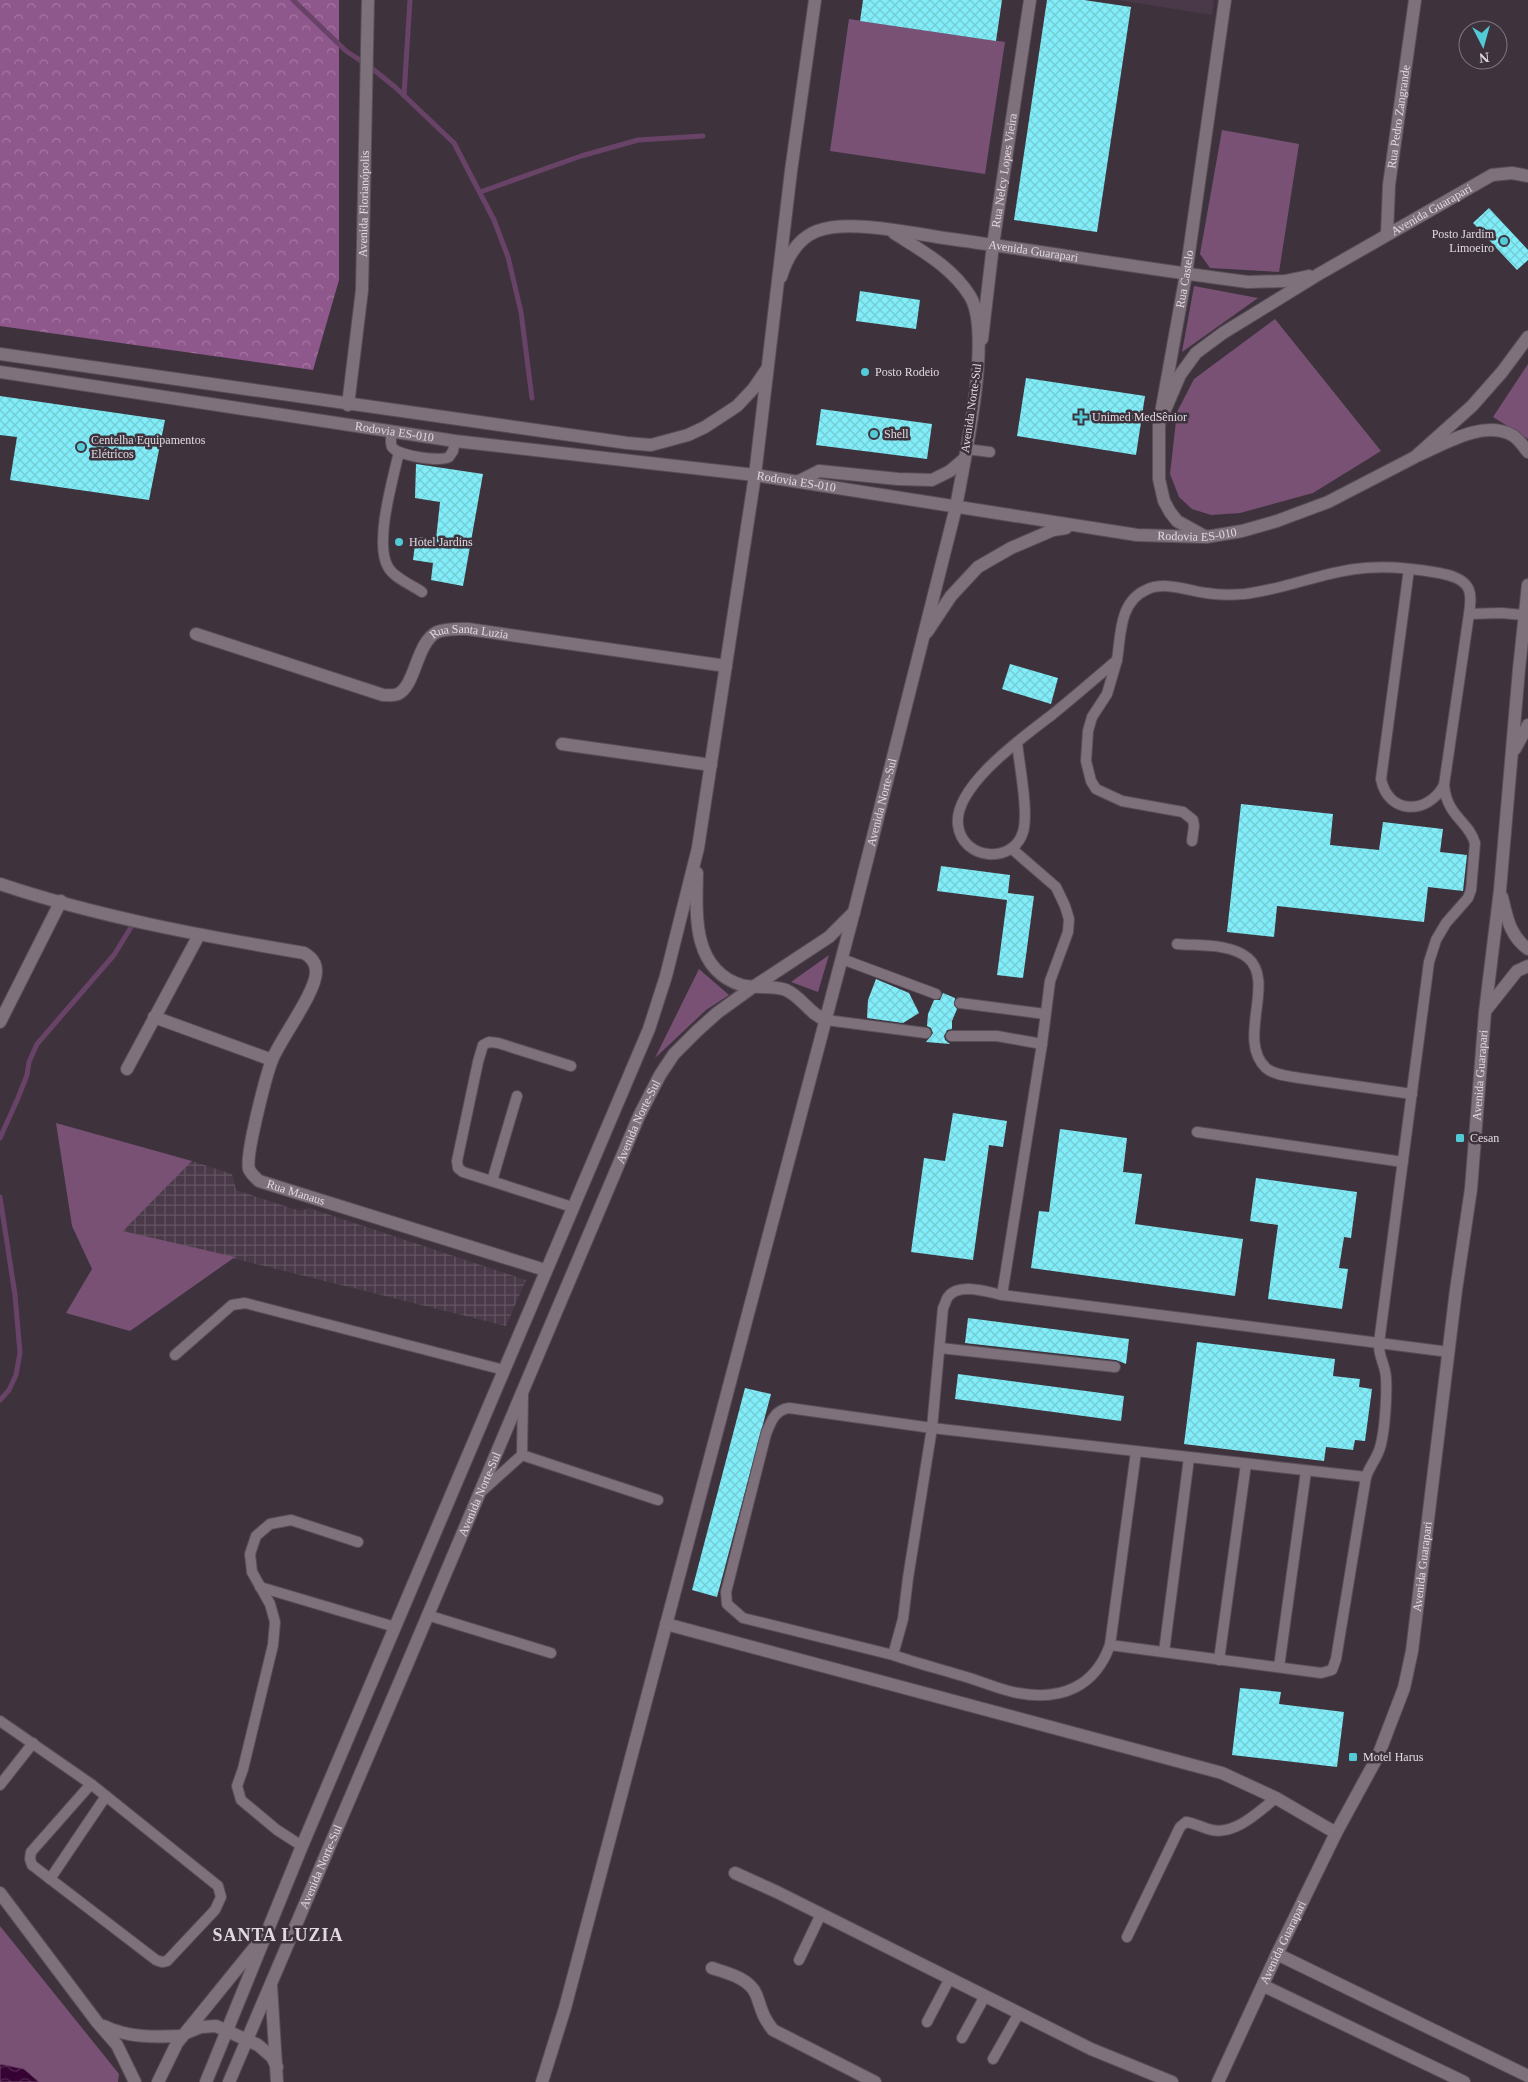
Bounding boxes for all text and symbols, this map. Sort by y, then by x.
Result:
north arrow [1458,20,1508,70]
text: N [1478,49,1490,65]
street label: Rua Pedro Zangrande [1384,64,1413,170]
street label: Rua Nelcy Lopes Vieira [989,112,1020,229]
street label: Avenida Florianópolis [356,150,372,257]
street label: Avenida Guarapari [1389,181,1475,238]
place label: Posto Jardim Limoeiro [1432,227,1495,255]
marker: Posto Jardim Limoeiro [1498,235,1510,247]
street label: Avenida Guarapari [988,237,1080,265]
street label: Rua Castelo [1173,249,1196,309]
street label: Avenida Norte-Sul [958,362,984,454]
place label: Posto Rodeio [875,365,939,379]
marker: Posto Rodeio [859,366,871,378]
marker: Unimed MedSênior [1074,410,1088,424]
place label: Unimed MedSênior [1092,410,1187,424]
street label: Rodovia ES-010 [354,419,435,445]
place label: Shell [884,427,909,441]
marker: Shell [868,428,880,440]
place label: Centelha Equipamentos Elétricos [91,433,206,461]
marker: Centelha Equipamentos Elétricos [75,441,87,453]
street label: Rodovia ES-010 [756,468,837,495]
street label: Rodovia ES-010 [1157,525,1238,544]
place label: Hotel Jardins [409,535,473,549]
marker: Hotel Jardins [393,536,405,548]
street label: Rua Santa Luzia [427,622,510,642]
street label: Avenida Norte-Sul [864,756,900,848]
street label: Avenida Guarapari [1469,1029,1491,1121]
street label: Avenida Norte-Sul [613,1077,664,1165]
place label: Cesan [1470,1131,1499,1145]
marker: Cesan [1454,1132,1466,1144]
street label: Rua Manaus [265,1177,327,1208]
street label: Avenida Norte-Sul [455,1449,504,1538]
street label: Avenida Guarapari [1410,1520,1435,1612]
place label: Motel Harus [1363,1750,1424,1764]
marker: Motel Harus [1347,1751,1359,1763]
street label: Avenida Norte-Sul [297,1822,345,1911]
street label: Avenida Guarapari [1257,1898,1309,1986]
district label: SANTA LUZIA [212,1925,344,1945]

